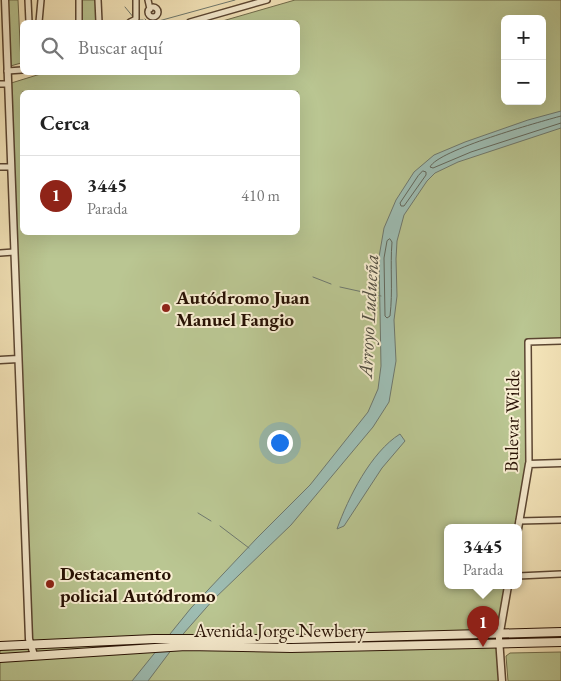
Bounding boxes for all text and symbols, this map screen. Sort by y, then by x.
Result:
map controls [501,15,546,105]
button: + [501,15,546,60]
search box [20,20,300,75]
icon: search [38,34,66,62]
text: Buscar aquí [78,35,163,60]
button: − [501,60,546,105]
text: Cerca [40,109,90,136]
text: 3445 [87,173,127,198]
text: 1 [52,185,60,206]
text: 410 m [241,185,280,206]
text: Parada [87,198,128,219]
water label: Arroyo Ludueña [352,253,384,381]
place label: Autódromo Juan Manuel Fangio [175,285,310,332]
marker: Autódromo Juan Manuel Fangio [160,302,172,314]
street label: Bulevar Wilde [499,370,525,472]
your location [267,430,293,456]
popup [444,524,522,589]
text: 3445 [463,534,503,559]
text: Parada [463,559,503,580]
place label: Destacamento policial Autódromo [60,561,216,608]
marker: Destacamento policial Autódromo [44,578,56,590]
pin: 1 [467,606,499,647]
street label: Avenida Jorge Newbery [193,618,367,643]

